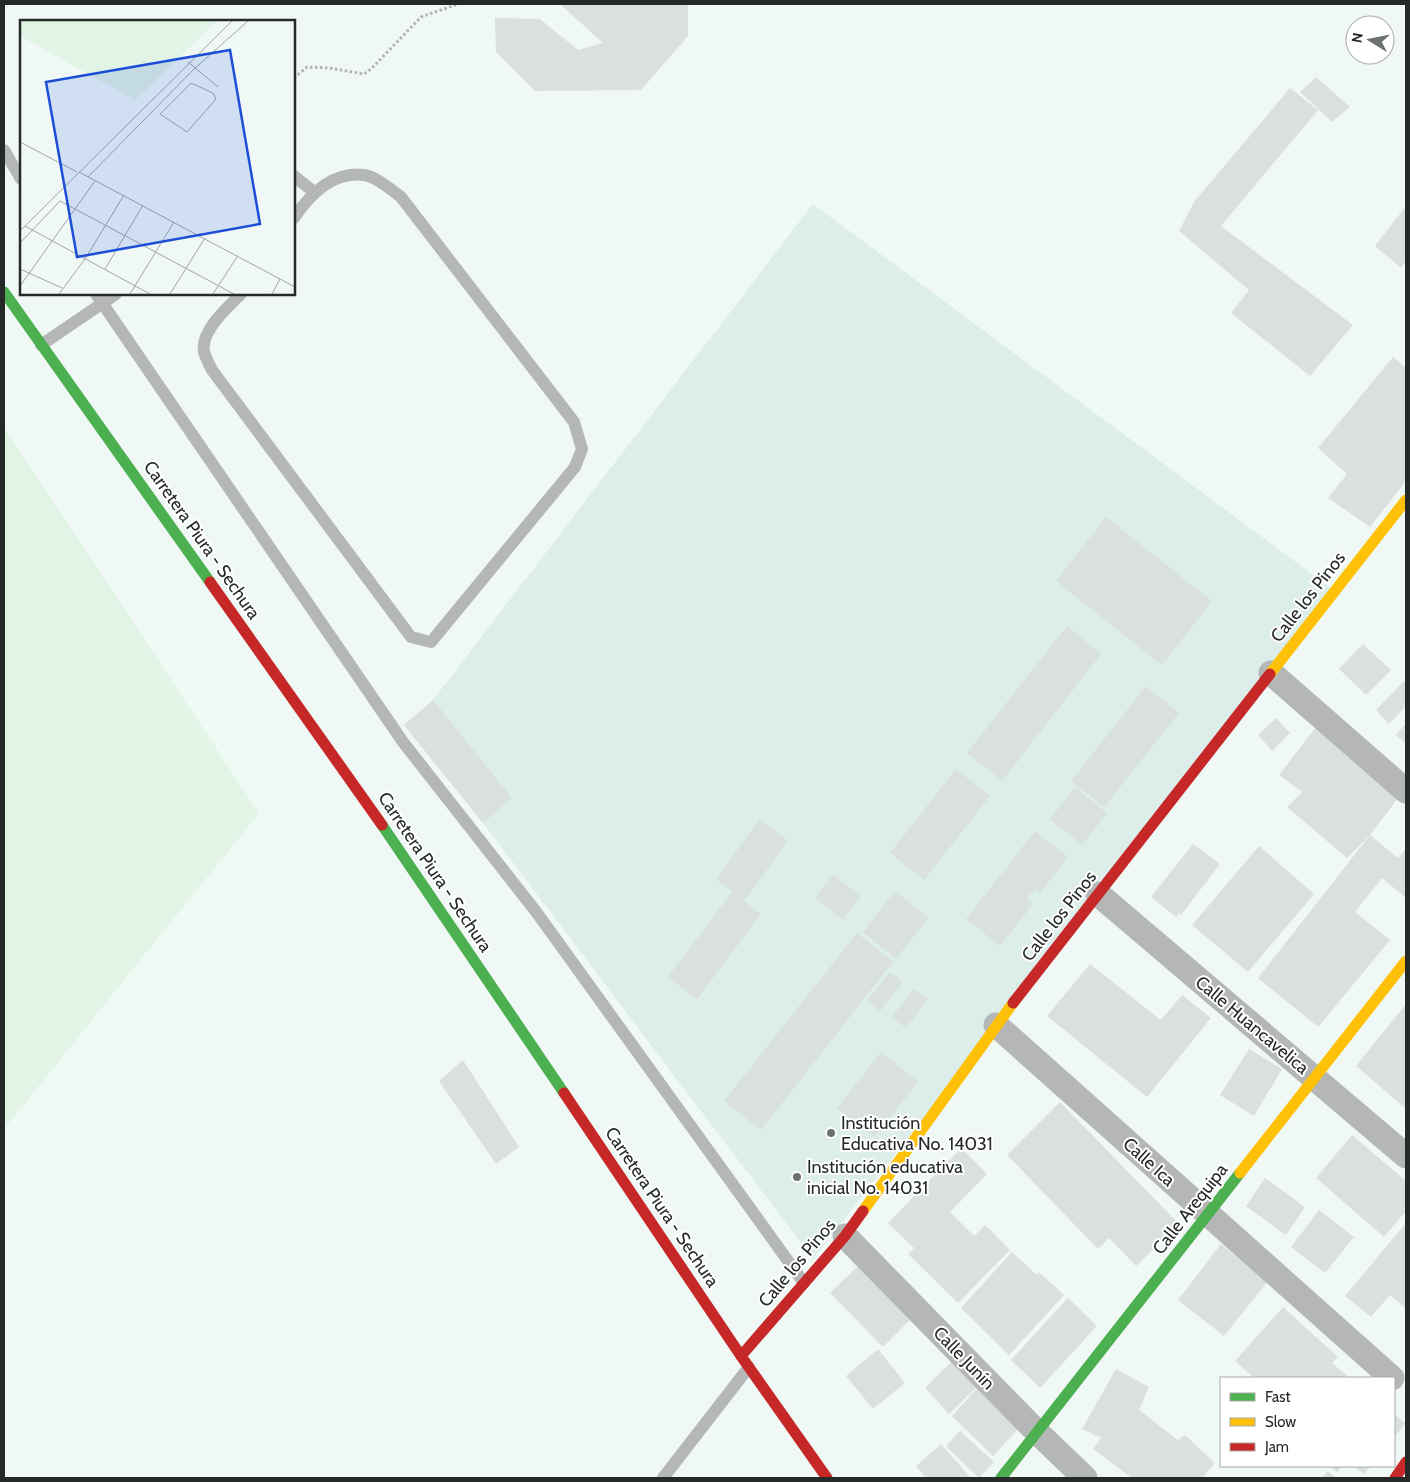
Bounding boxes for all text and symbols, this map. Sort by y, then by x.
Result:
north arrow [1345,15,1395,65]
inset map [20,20,295,295]
text: N [1347,31,1367,44]
street label: Carretera Piura - Sechura [139,457,265,624]
street label: Calle los Pinos [1266,548,1350,646]
street label: Carretera Piura - Sechura [373,788,497,956]
street label: Calle los Pinos [1017,867,1101,965]
street label: Calle Huancavelica [1191,971,1313,1079]
place label: Institución Educativa No. 14031 [841,1112,993,1155]
street label: Carretera Piura - Sechura [600,1123,724,1291]
marker: Institución Educativa No. 14031 [825,1127,837,1139]
street label: Calle Ica [1118,1133,1180,1191]
place label: Institución educativa inicial No. 14031 [807,1156,963,1199]
street label: Calle Arequipa [1148,1159,1232,1259]
marker: Institución educativa inicial No. 14031 [791,1171,803,1183]
street label: Calle los Pinos [754,1214,840,1312]
street label: Calle Junín [929,1322,999,1394]
legend [1220,1377,1395,1467]
text: Fast [1265,1388,1290,1406]
text: Slow [1265,1413,1296,1431]
text: Jam [1264,1438,1289,1456]

